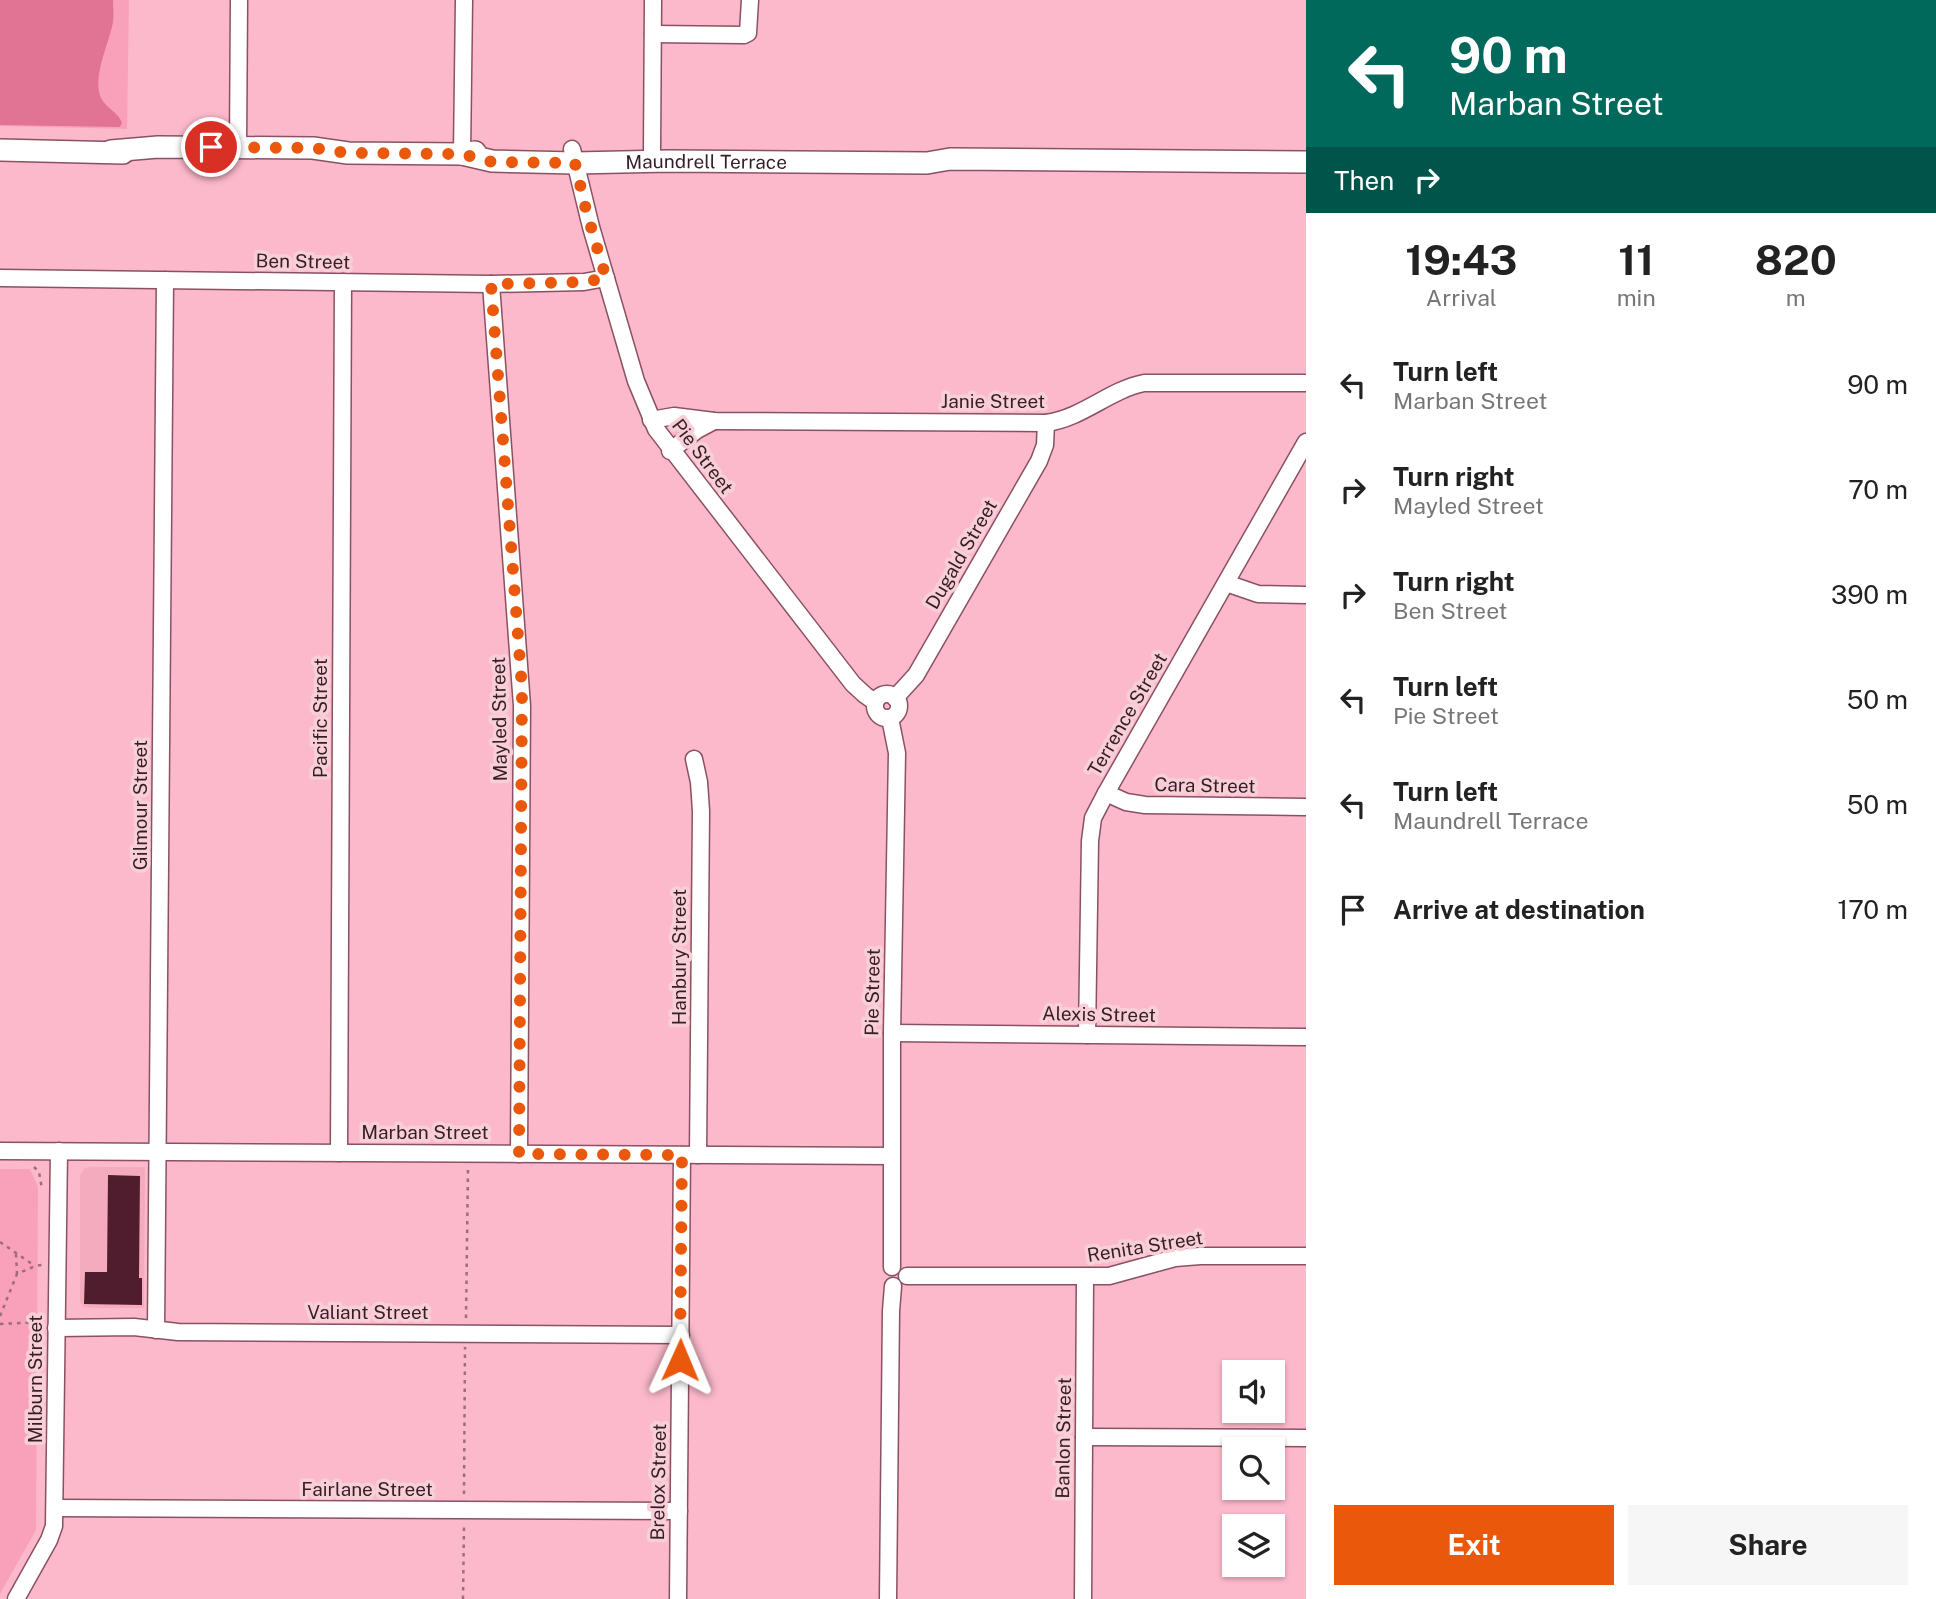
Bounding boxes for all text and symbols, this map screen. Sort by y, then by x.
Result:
text: 90 m [1449,26,1568,84]
icon: left [1334,28,1425,119]
text: Marban Street [1449,85,1664,122]
pin [181,117,241,177]
icon: arrive [192,128,230,166]
street label: Maundrell Terrace [625,150,787,173]
icon: right [1408,161,1446,199]
text: Then [1334,165,1394,196]
text: 19:43 [1405,235,1518,284]
text: 11 [1618,235,1654,284]
text: 820 [1755,235,1837,284]
street label: Ben Street [255,249,351,273]
text: Arrival [1426,284,1497,311]
text: min [1617,284,1656,311]
text: m [1786,284,1806,311]
text: Turn left [1393,356,1498,387]
icon: left [1334,366,1372,404]
text: 90 m [1847,369,1908,400]
text: Marban Street [1393,387,1547,414]
street label: Janie Street [941,390,1045,412]
street label: Pie Street [668,414,738,498]
text: Turn right [1393,461,1515,492]
icon: right [1334,471,1372,509]
text: 70 m [1848,474,1908,505]
text: Mayled Street [1393,492,1544,519]
street label: Dugald Street [921,495,1001,613]
text: Turn right [1393,566,1515,597]
icon: right [1334,576,1372,614]
text: 390 m [1831,579,1908,610]
text: Ben Street [1393,597,1508,624]
street label: Terrence Street [1083,649,1171,779]
street label: Mayled Street [487,657,511,781]
street label: Pacific Street [309,658,331,778]
text: Turn left [1393,671,1498,702]
icon: left [1334,681,1372,719]
text: 50 m [1847,684,1908,715]
text: Pie Street [1393,702,1499,729]
street label: Gilmour Street [129,740,151,870]
street label: Cara Street [1154,773,1256,797]
text: Turn left [1393,776,1498,807]
icon: left [1334,786,1372,824]
text: 50 m [1847,789,1908,820]
text: Maundrell Terrace [1393,807,1589,834]
street label: Hanbury Street [668,889,690,1025]
icon: arrive [1334,891,1372,929]
text: Arrive at destination [1393,894,1645,925]
text: 170 m [1838,894,1908,925]
street label: Pie Street [860,948,884,1036]
street label: Alexis Street [1042,1002,1156,1026]
street label: Marban Street [361,1121,489,1143]
street label: Renita Street [1086,1226,1204,1266]
street label: Valiant Street [307,1301,429,1323]
street label: Milburn Street [24,1315,46,1443]
position arrow [643,1323,717,1397]
map controls [1222,1360,1285,1577]
button: sound [1222,1360,1285,1423]
street label: Banlon Street [1051,1377,1075,1499]
street label: Brelox Street [646,1423,670,1541]
button: search [1222,1437,1285,1500]
street label: Fairlane Street [301,1478,433,1500]
button: Exit [1334,1505,1614,1585]
button: Share [1628,1505,1908,1585]
button: layers [1222,1514,1285,1577]

